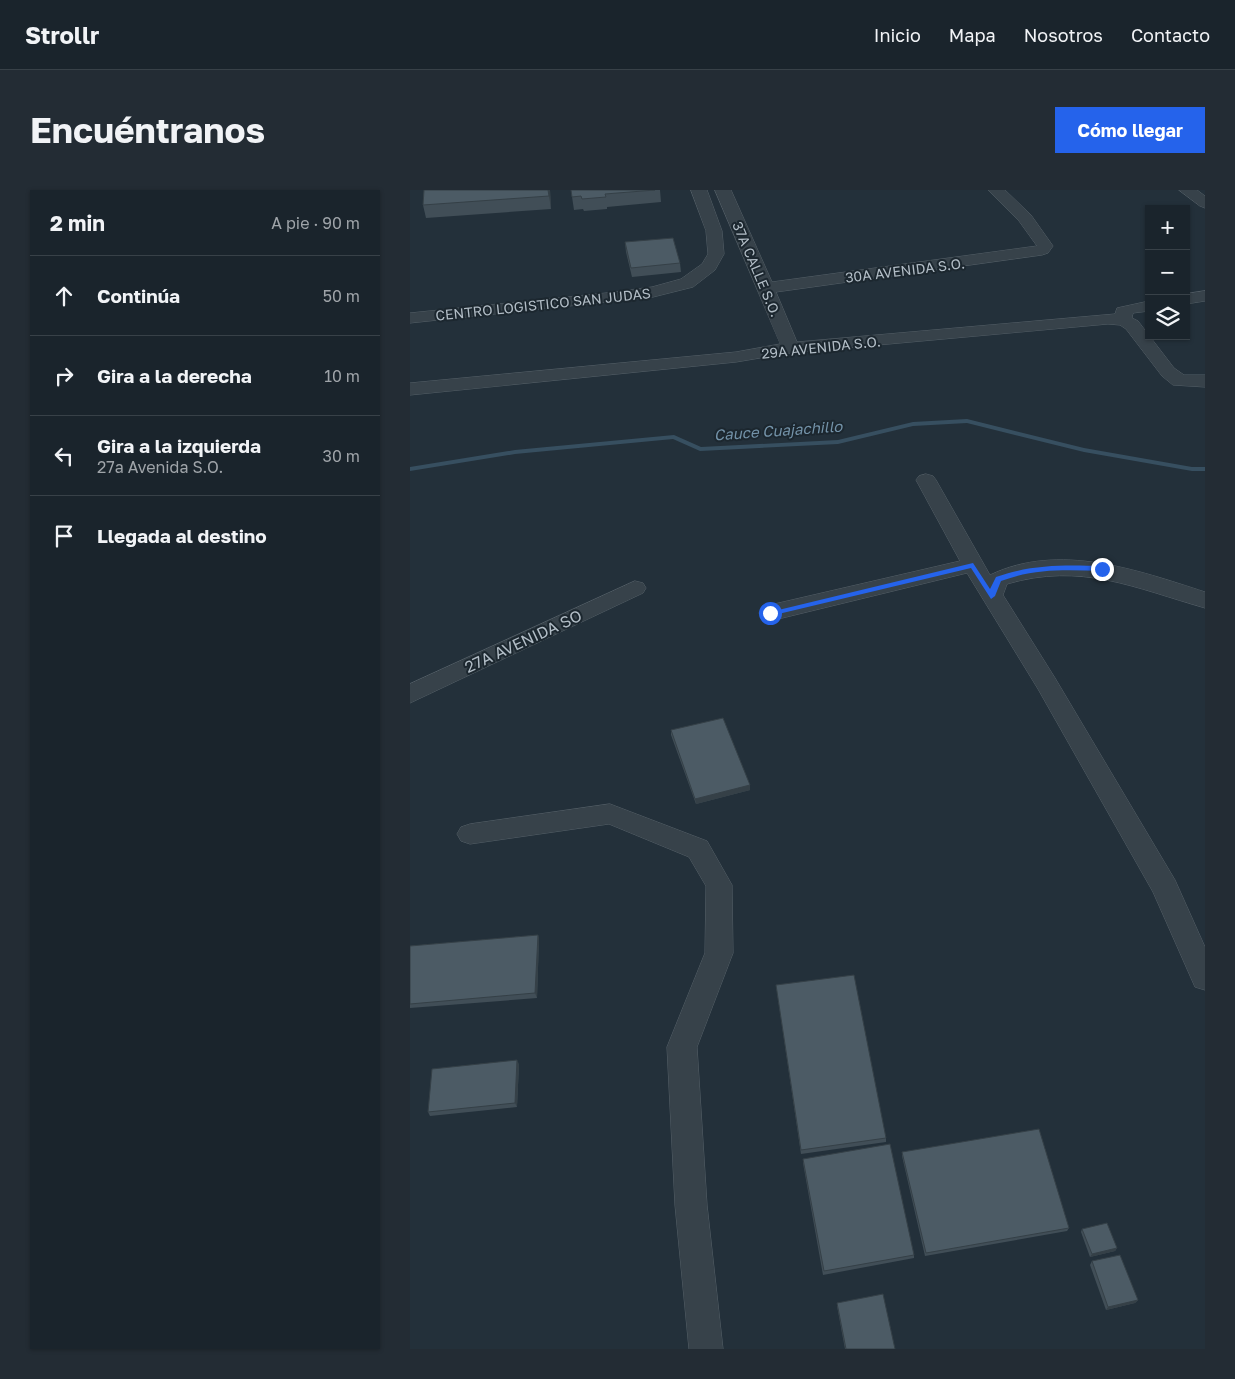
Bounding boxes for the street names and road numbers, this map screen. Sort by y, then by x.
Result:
street label: 37A CALLE S.O. [729,219,785,319]
street label: 30A AVENIDA S.O. [844,254,966,286]
street label: CENTRO LOGISTICO SAN JUDAS [435,284,651,324]
street label: 29A AVENIDA S.O. [760,332,882,362]
street label: 27A AVENIDA SO [461,605,585,677]

